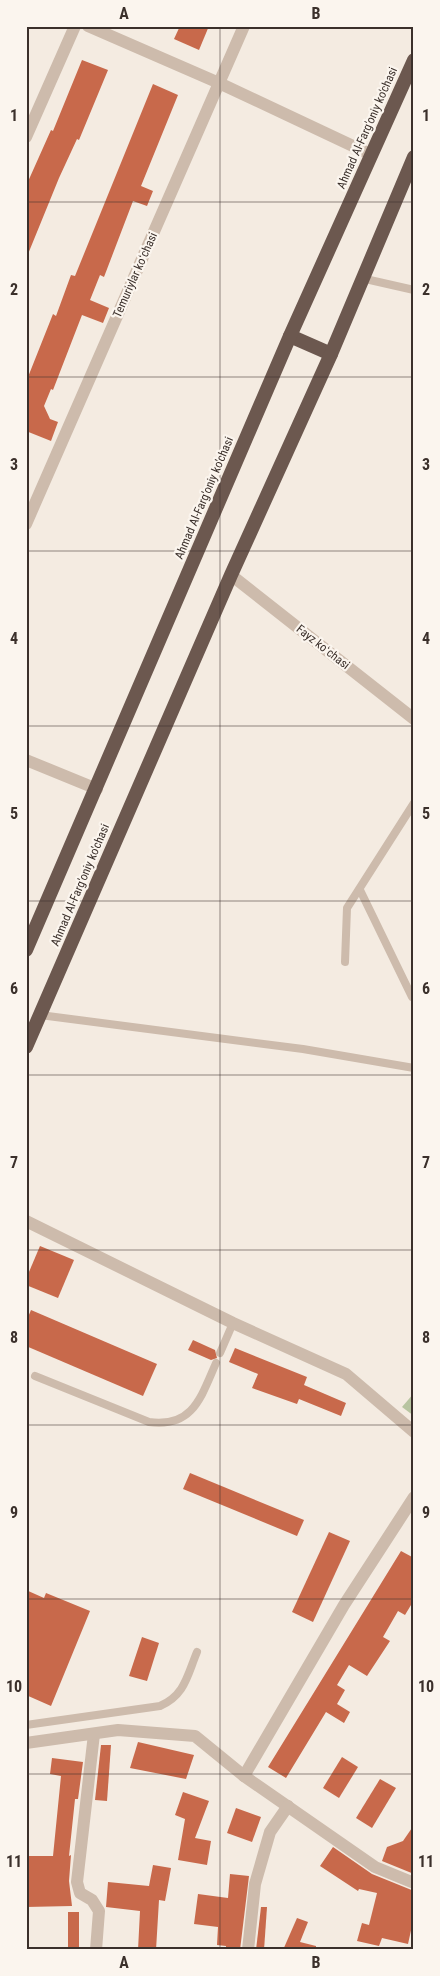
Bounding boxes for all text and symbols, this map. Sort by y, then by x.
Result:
text: A [119,4,129,23]
text: B [312,4,321,23]
street label: Ahmad Al-Farg'oniy ko'chasi [334,65,400,191]
text: 1 [10,106,18,125]
text: 1 [422,106,430,125]
street label: Temuriylar koʻchasi [110,230,160,320]
text: 2 [10,280,18,299]
text: 2 [422,280,430,299]
street label: Ahmad Al-Farg'oniy ko'chasi [172,435,236,561]
text: 3 [10,455,18,474]
text: 3 [422,455,430,474]
street label: Fayz koʻchasi [294,622,352,672]
text: 4 [10,629,18,648]
text: 4 [422,629,430,648]
text: 5 [10,804,18,823]
text: 5 [422,804,430,823]
street label: Ahmad Al-Farg'oniy ko'chasi [48,822,112,948]
text: 6 [10,979,18,998]
text: 6 [422,979,430,998]
text: 7 [10,1153,18,1172]
text: 7 [422,1153,430,1172]
text: 8 [10,1328,18,1347]
text: 8 [422,1328,430,1347]
text: 9 [10,1503,18,1522]
text: 9 [422,1503,430,1522]
text: 10 [6,1677,22,1696]
text: 10 [418,1677,434,1696]
text: 11 [6,1852,22,1871]
text: 11 [418,1852,434,1871]
text: A [119,1953,129,1972]
text: B [312,1953,321,1972]

